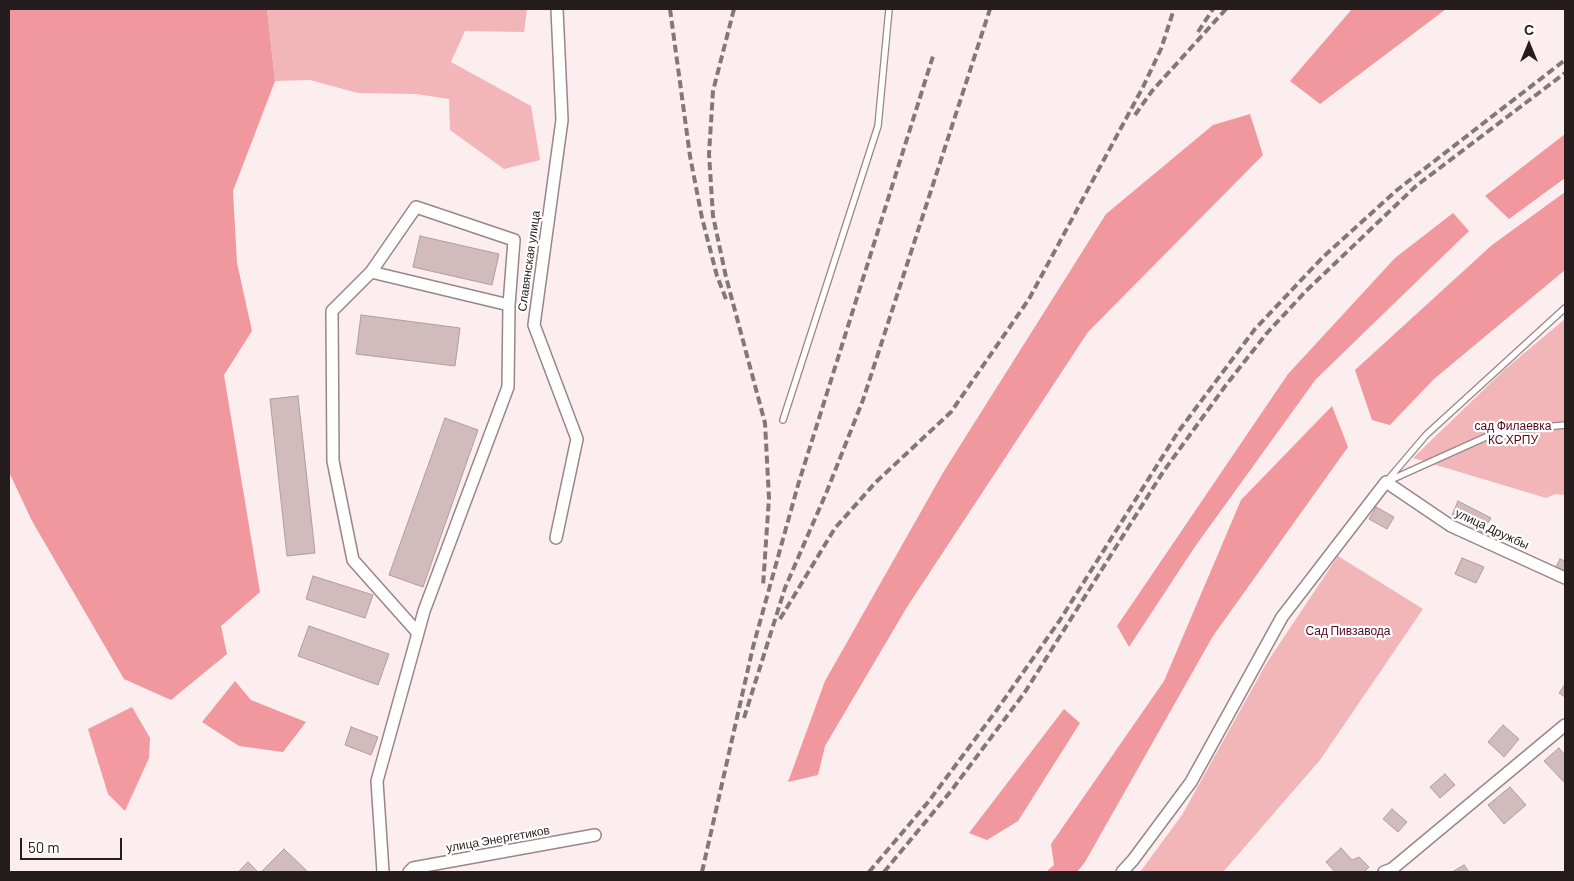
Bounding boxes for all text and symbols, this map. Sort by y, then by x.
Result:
north arrow [1504,20,1554,70]
text: С [1524,21,1534,38]
street label: Славянская улица [515,210,543,312]
park label: сад Филаевка КС ХРПУ [1475,419,1551,447]
street label: улица Дружбы [1453,506,1531,552]
park label: Сад Пивзавода [1306,624,1390,638]
street label: улица Энергетиков [445,823,551,855]
scale bar [22,828,125,860]
text: 50 m [28,838,60,856]

